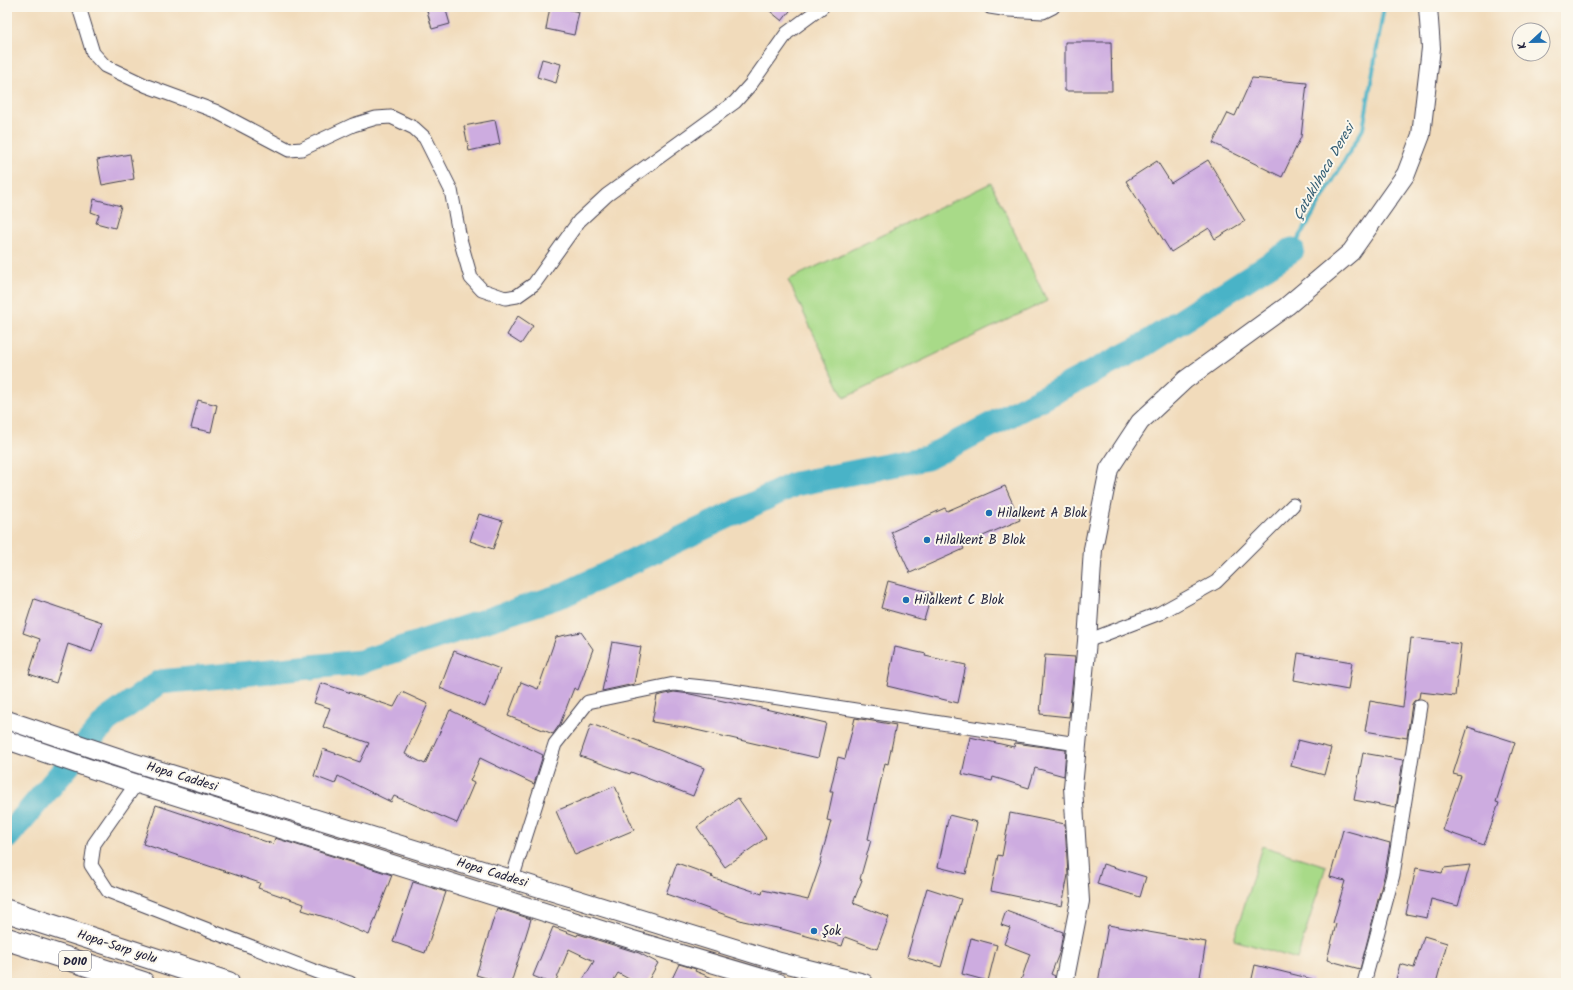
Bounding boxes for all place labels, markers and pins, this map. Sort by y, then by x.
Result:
place label: Hilalkent A Blok [997,503,1088,524]
marker: Hilalkent A Blok [984,508,994,518]
place label: Hilalkent B Blok [935,530,1026,551]
marker: Hilalkent B Blok [922,535,932,545]
place label: Hilalkent C Blok [914,590,1005,611]
marker: Hilalkent C Blok [901,595,911,605]
place label: Şok [822,921,842,942]
marker: Şok [809,926,819,936]

